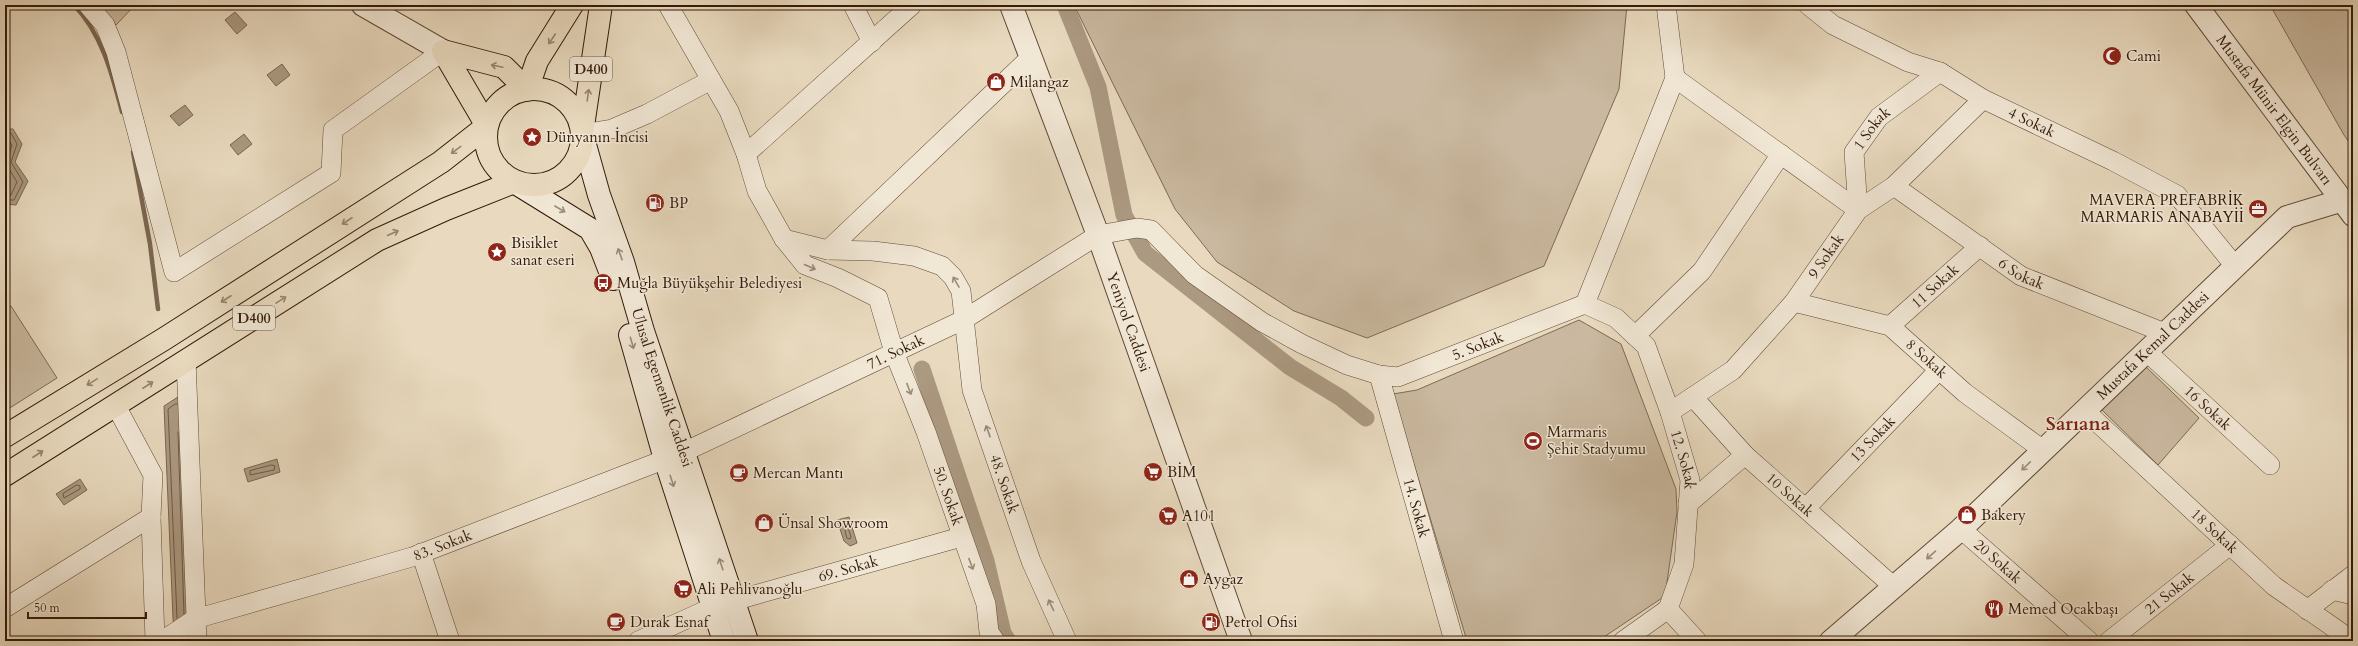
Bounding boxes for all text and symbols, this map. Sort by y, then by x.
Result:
street label: Mustafa Münir Elgin Bulvarı [2212,31,2337,189]
one-way arrow [548,33,556,44]
mosque icon: Cami [2101,45,2123,67]
place label: Cami [2126,46,2161,66]
road number: D400 [570,57,612,81]
one-way arrow [491,61,504,69]
shop icon: Milangaz [985,71,1007,93]
place label: Milangaz [1010,72,1069,92]
one-way arrow [584,89,592,102]
street label: 1 Sokak [1849,102,1894,154]
street label: 4 Sokak [2005,103,2059,142]
place icon: Dünyanın İncisi [521,126,543,148]
place label: Dünyanın İncisi [546,127,649,147]
one-way arrow [450,145,461,154]
place label: MAVERA PREFABRİK MARMARİS ANABAYİİ [2081,190,2245,227]
fuel station icon: BP [644,192,666,214]
place label: BP [669,193,688,213]
office icon: MAVERA PREFABRİK MARMARİS ANABAYİİ [2247,198,2269,220]
one-way arrow [554,206,566,214]
one-way arrow [342,217,353,225]
one-way arrow [386,229,398,236]
street label: 9 Sokak [1803,230,1848,282]
place label: Bisiklet sanat eseri [511,233,575,270]
place icon: Bisiklet sanat eseri [486,241,508,263]
one-way arrow [616,248,623,261]
street label: 6 Sokak [1994,253,2047,294]
street label: 11 Sokak [1907,260,1963,313]
one-way arrow [804,264,816,271]
street label: Yeniyol Caddesi [1102,269,1155,375]
bus stop icon: Muğla Büyükşehir Belediyesi [592,272,614,294]
place label: Muğla Büyükşehir Belediyesi [617,273,802,293]
one-way arrow [951,276,959,288]
street label: Mustafa Kemal Caddesi [2092,287,2213,404]
one-way arrow [221,295,232,303]
one-way arrow [275,296,286,304]
road number: D400 [233,306,275,330]
street label: Ulusal Egemenlik Caddesi [627,306,698,470]
street label: 5. Sokak [1449,327,1506,365]
street label: 71. Sokak [864,330,928,374]
street label: 8 Sokak [1901,335,1952,383]
one-way arrow [629,336,636,349]
one-way arrow [86,379,98,387]
one-way arrow [142,381,153,389]
street label: 16 Sokak [2180,381,2236,435]
one-way arrow [905,382,913,394]
street label: 13 Sokak [1845,411,1900,467]
district label: Sarıana [2046,411,2111,437]
place label: Marmaris Şehit Stadyumu [1547,422,1646,459]
one-way arrow [983,425,991,437]
street label: 12. Sokak [1666,427,1700,490]
sports icon: Marmaris Şehit Stadyumu [1522,430,1544,452]
one-way arrow [32,450,43,458]
street label: 48. Sokak [985,452,1024,516]
supermarket icon: BİM [1142,461,1164,483]
one-way arrow [2021,461,2031,471]
cafe icon: Mercan Mantı [728,462,750,484]
place label: BİM [1167,462,1196,482]
place label: Mercan Mantı [753,463,843,483]
street label: 50. Sokak [929,464,968,528]
street label: 10 Sokak [1762,468,1818,521]
one-way arrow [669,474,676,487]
street label: 14. Sokak [1398,476,1434,540]
shop icon: Bakery [1956,504,1978,526]
street label: 18 Sokak [2187,504,2242,558]
supermarket icon: A101 [1157,505,1179,527]
place label: Bakery [1981,505,2026,525]
place label: A101 [1182,506,1216,526]
shop icon: Ünsal Showroom [753,512,775,534]
place label: Ünsal Showroom [778,513,889,533]
street label: 83. Sokak [410,525,475,566]
street label: 20 Sokak [1970,535,2026,588]
one-way arrow [1925,550,1936,559]
street label: 69. Sokak [816,551,880,587]
one-way arrow [968,557,975,570]
one-way arrow [717,558,724,571]
street label: 21 Sokak [2141,567,2198,619]
shop icon: Aygaz [1178,568,1200,590]
place label: Aygaz [1203,569,1243,589]
supermarket icon: Ali Pehlivanoğlu [672,578,694,600]
place label: Ali Pehlivanoğlu [697,579,803,599]
scale bar [28,594,146,620]
restaurant icon: Memed Ocakbaşı [1983,598,2005,620]
one-way arrow [1047,599,1055,611]
place label: Memed Ocakbaşı [2008,599,2119,619]
text: 50 m [34,600,61,616]
cafe icon: Durak Esnaf [605,611,627,633]
fuel station icon: Petrol Ofisi [1200,611,1222,633]
place label: Durak Esnaf [630,612,711,632]
place label: Petrol Ofisi [1225,612,1298,632]

